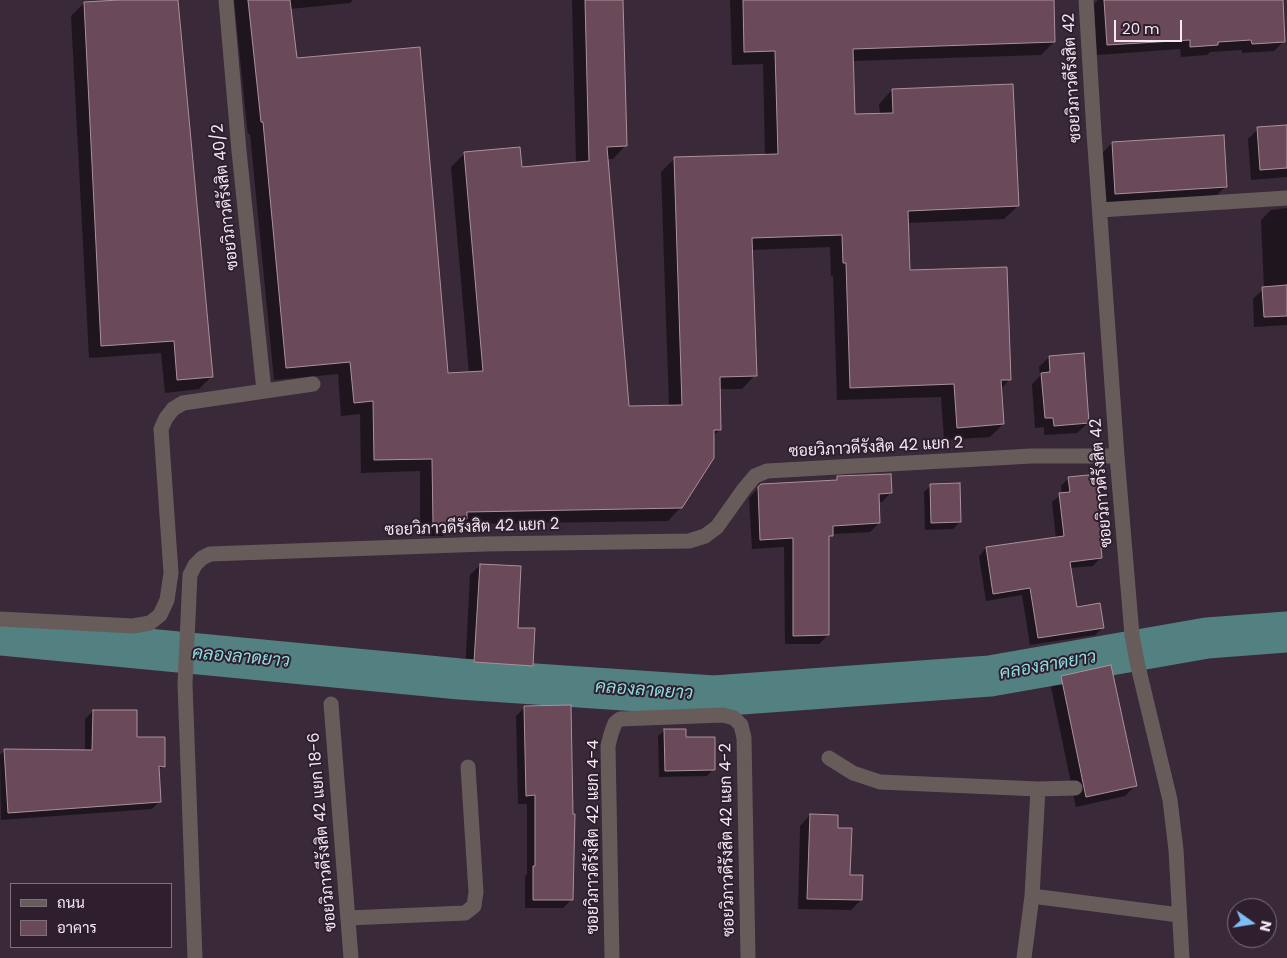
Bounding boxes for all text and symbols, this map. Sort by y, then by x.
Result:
scale bar [1117,10,1184,42]
street label: ซอยวิภาวดีรังสิต 42 [1060,13,1086,143]
text: 20 m [1122,18,1160,39]
street label: ซอยวิภาวดีรังสิต 40/2 [209,123,243,271]
street label: ซอยวิภาวดีรังสิต 42 [1087,418,1117,548]
street label: ซอยวิภาวดีรังสิต 42 แยก 2 [788,434,964,462]
street label: ซอยวิภาวดีรังสิต 42 แยก 2 [384,515,560,541]
water label: คลองลาดยาว [191,643,291,673]
water label: คลองลาดยาว [998,647,1098,685]
water label: คลองลาดยาว [594,677,694,705]
street label: ซอยวิภาวดีรังสิต 42 แยก 18-6 [305,732,341,932]
street label: ซอยวิภาวดีรังสิต 42 แยก 4-4 [584,740,604,934]
street label: ซอยวิภาวดีรังสิต 42 แยก 4-2 [717,743,739,937]
legend [10,883,172,948]
text: ถนน [57,892,85,913]
north arrow [1227,898,1277,948]
text: อาคาร [57,917,97,938]
text: N [1255,919,1277,934]

